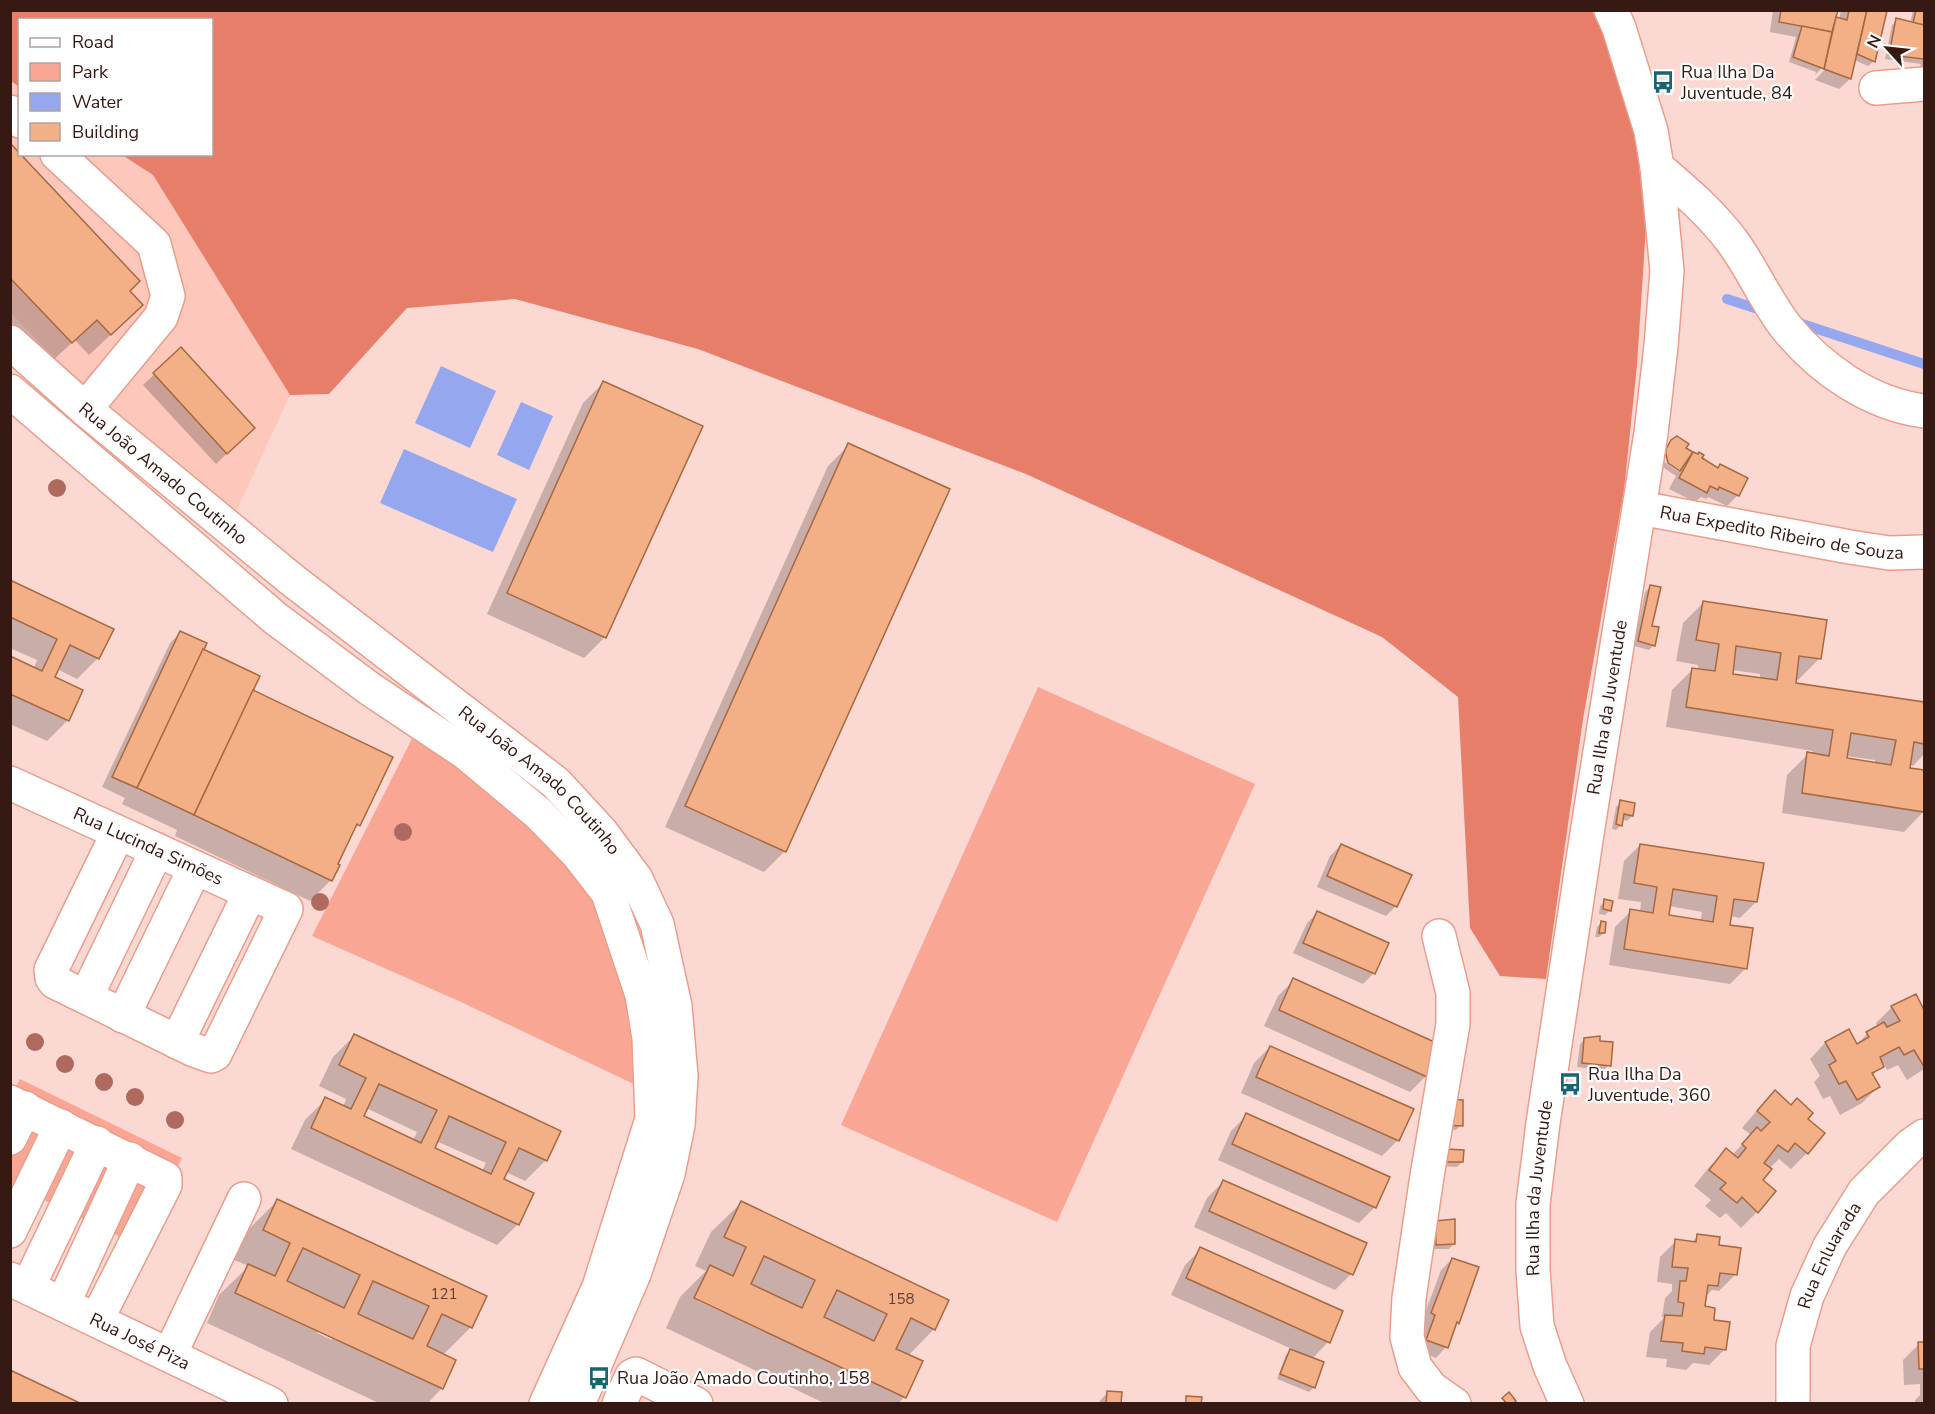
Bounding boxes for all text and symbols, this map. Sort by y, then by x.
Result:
legend [18,18,213,156]
north arrow [1857,18,1917,78]
text: Road [72,30,114,54]
text: N [1862,31,1887,52]
text: Park [72,60,109,84]
place label: Rua Ilha Da Juventude, 84 [1680,60,1793,105]
bus stop icon: Rua Ilha Da Juventude, 84 [1650,69,1676,95]
text: Water [72,90,123,114]
text: Building [72,120,139,144]
street label: Rua João Amado Coutinho [74,397,253,550]
street label: Rua Expedito Ribeiro de Souza [1658,500,1904,565]
street label: Rua Ilha da Juventude [1581,618,1633,797]
street label: Rua João Amado Coutinho [453,700,626,860]
street label: Rua Lucinda Simões [69,801,227,891]
place label: Rua Ilha Da Juventude, 360 [1587,1062,1710,1107]
bus stop icon: Rua Ilha Da Juventude, 360 [1557,1071,1583,1097]
street label: Rua Ilha da Juventude [1521,1099,1558,1277]
street label: Rua Enluarada [1792,1197,1867,1312]
house number: 121 [430,1284,458,1304]
house number: 158 [887,1289,915,1309]
street label: Rua José Piza [86,1307,194,1375]
bus stop icon: Rua João Amado Coutinho, 158 [586,1365,612,1391]
place label: Rua João Amado Coutinho, 158 [617,1366,870,1390]

